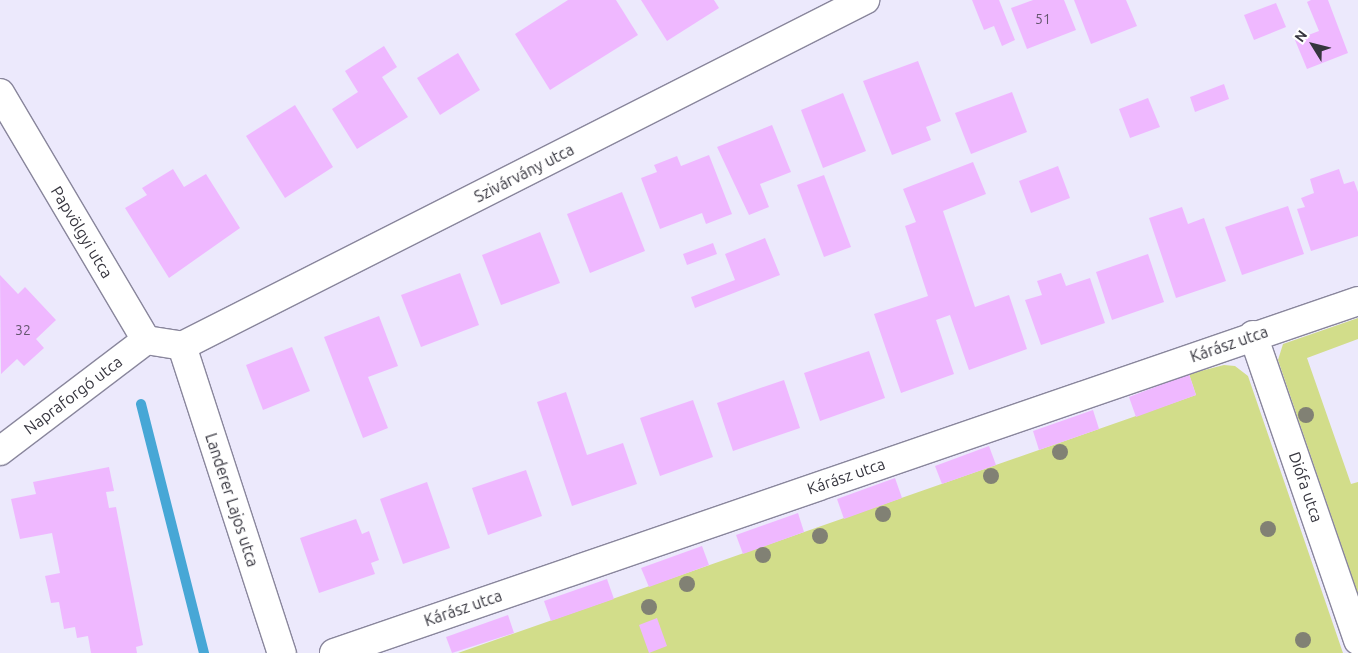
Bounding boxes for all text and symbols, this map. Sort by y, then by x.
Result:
house number: 51 [1035,11,1051,27]
north arrow [1288,20,1338,70]
text: N [1291,27,1310,45]
street label: Szivárvány utca [471,140,577,206]
street label: Papvölgyi utca [47,183,117,281]
house number: 32 [15,322,31,338]
street label: Kárász utca [1187,322,1271,366]
street label: Napraforgó utca [20,352,126,438]
street label: Landerer Lajos utca [201,431,263,569]
street label: Diófa utca [1285,449,1327,525]
street label: Kárász utca [804,454,888,498]
street label: Kárász utca [421,586,505,630]

